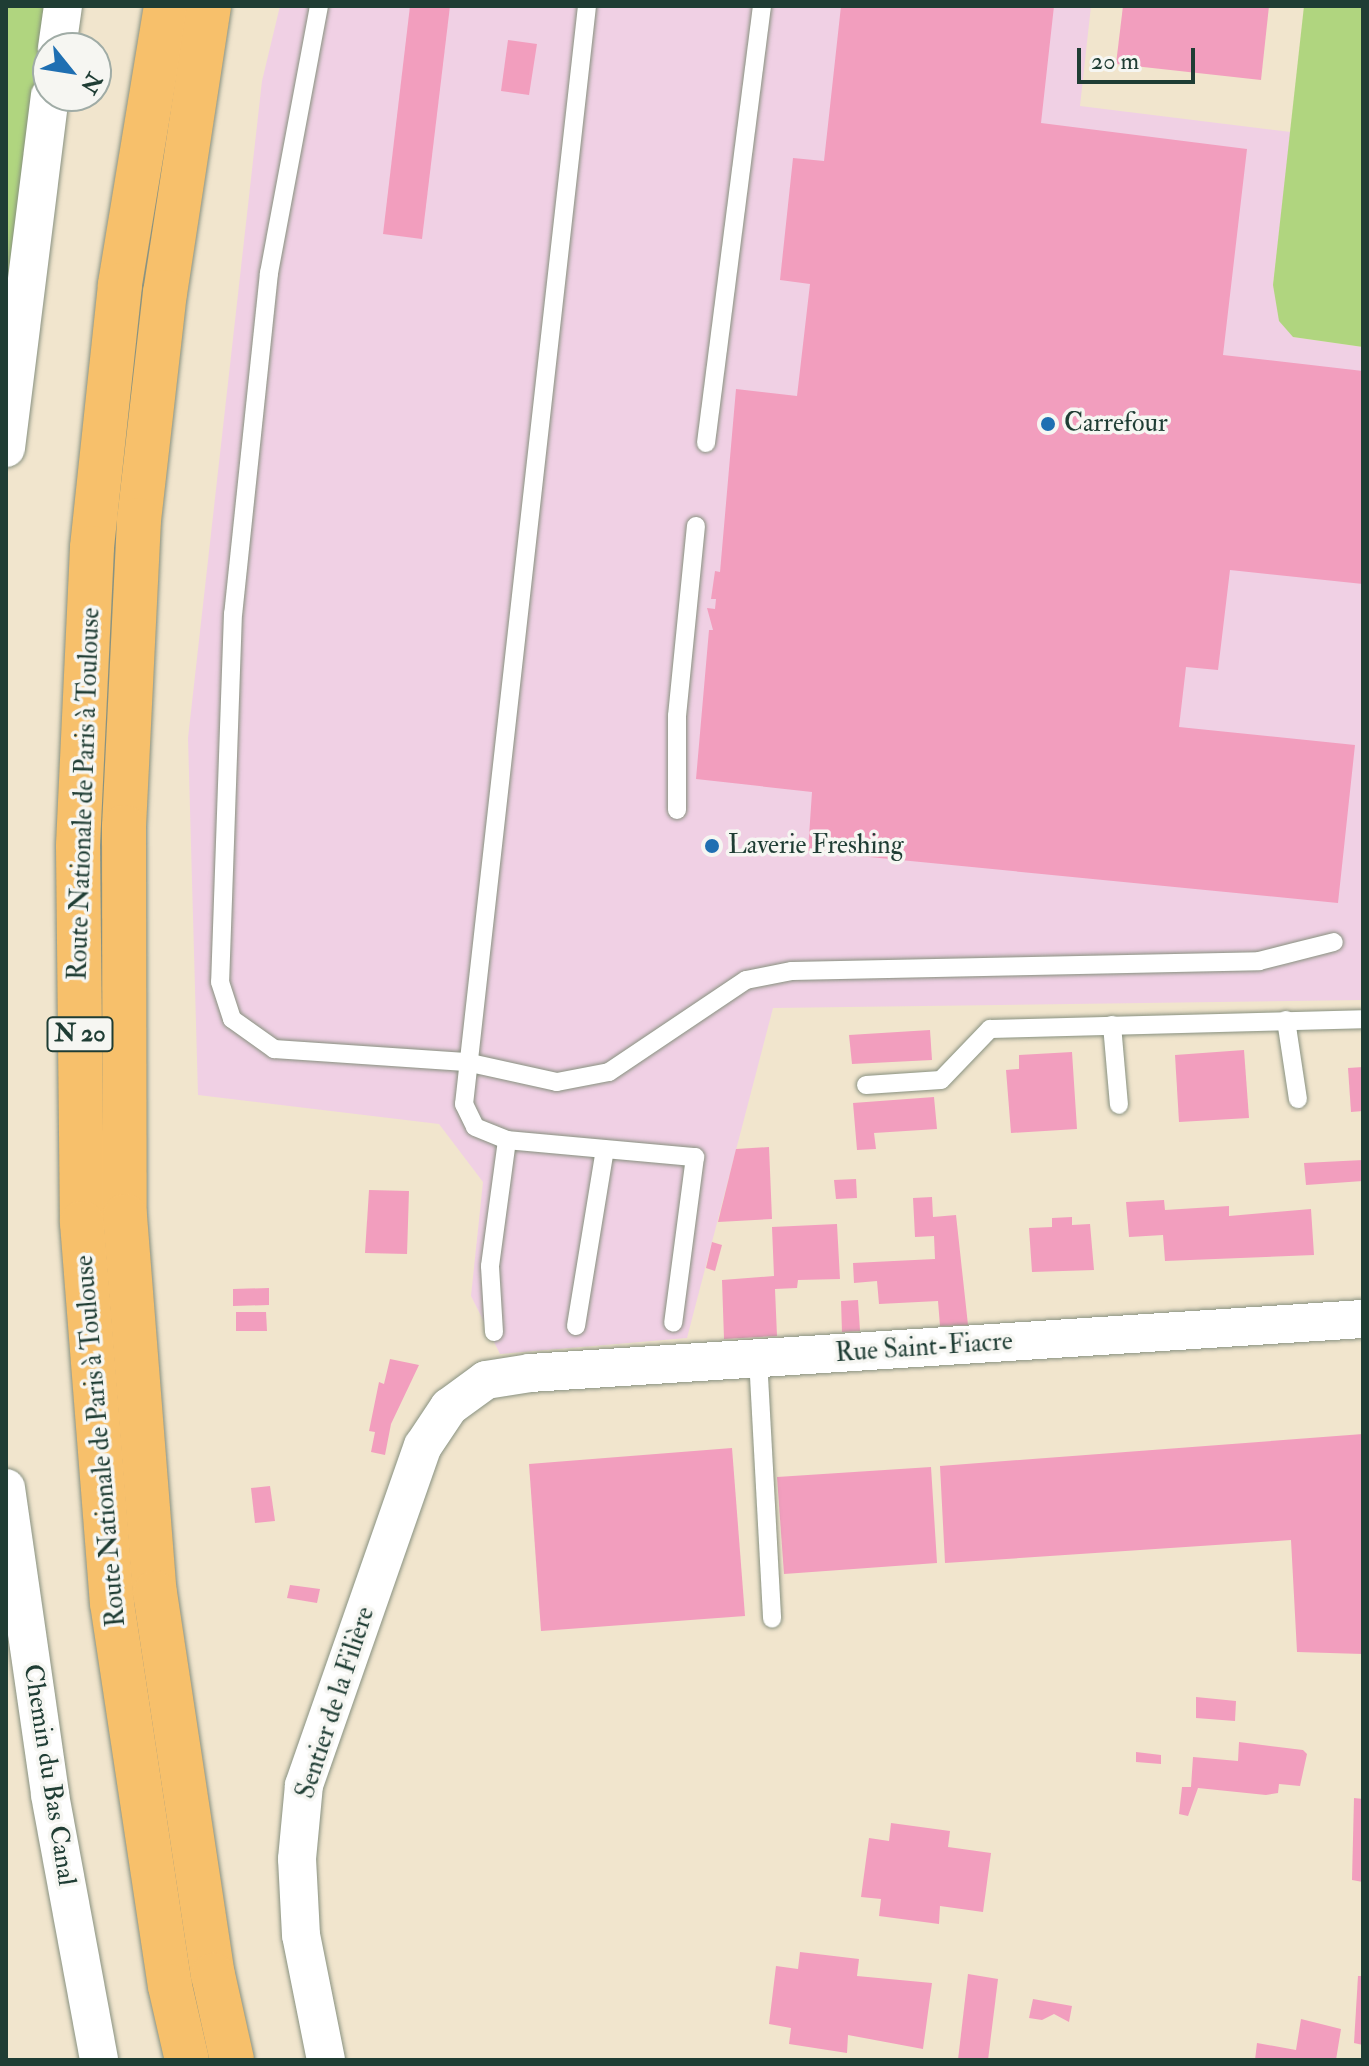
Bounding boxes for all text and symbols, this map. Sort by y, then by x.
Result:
north arrow [32,32,112,112]
scale bar [1081,32,1199,82]
text: 20 m [1091,46,1139,77]
text: N [74,67,108,99]
place label: Carrefour [1064,408,1168,440]
marker: Carrefour [1039,415,1057,433]
street label: Route Nationale de Paris à Toulouse [63,607,107,981]
place label: Laverie Freshing [728,830,904,862]
marker: Laverie Freshing [703,837,721,855]
road number: N 20 [46,1014,114,1054]
street label: Route Nationale de Paris à Toulouse [69,1254,133,1628]
street label: Rue Saint-Fiacre [834,1326,1014,1370]
street label: Sentier de la Filière [290,1603,382,1803]
street label: Chemin du Bas Canal [16,1662,82,1888]

